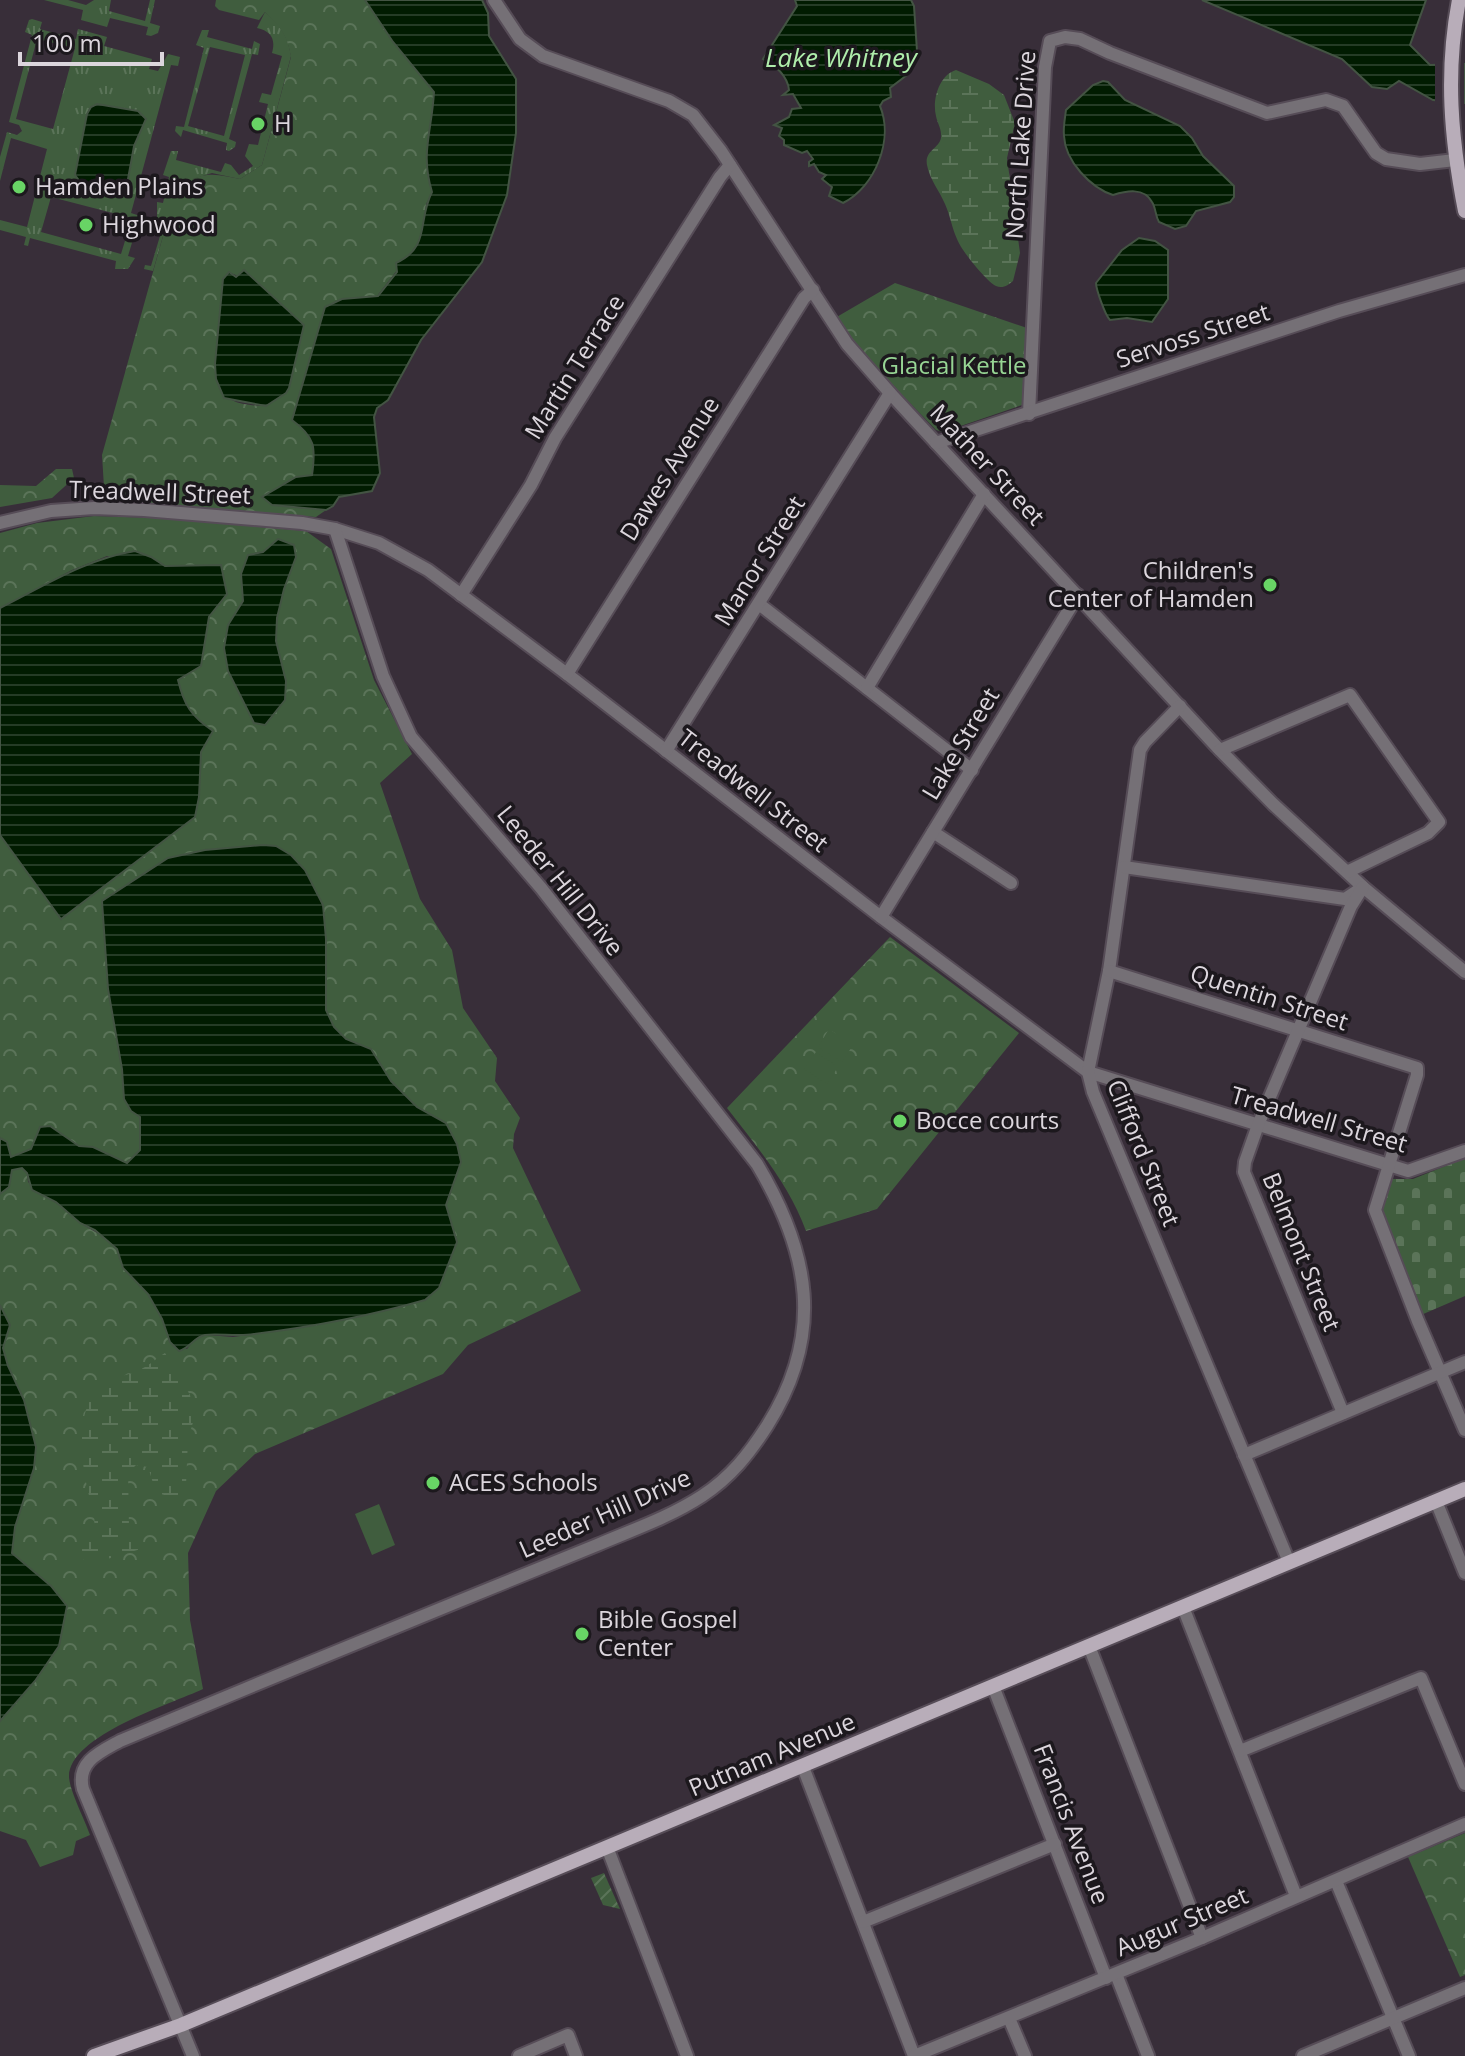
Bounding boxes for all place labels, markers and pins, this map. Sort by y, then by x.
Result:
place label: H [274,106,292,139]
marker: H [249,115,267,133]
place label: Hamden Plains [35,169,203,202]
marker: Hamden Plains [10,178,28,196]
place label: Highwood [102,207,216,240]
marker: Highwood [77,216,95,234]
place label: Children's Center of Hamden [1048,553,1254,614]
marker: Children's Center of Hamden [1261,576,1279,594]
place label: Bocce courts [916,1103,1059,1136]
marker: Bocce courts [891,1112,909,1130]
place label: ACES Schools [449,1465,598,1498]
marker: ACES Schools [424,1474,442,1492]
place label: Bible Gospel Center [598,1602,738,1663]
marker: Bible Gospel Center [573,1625,591,1643]

